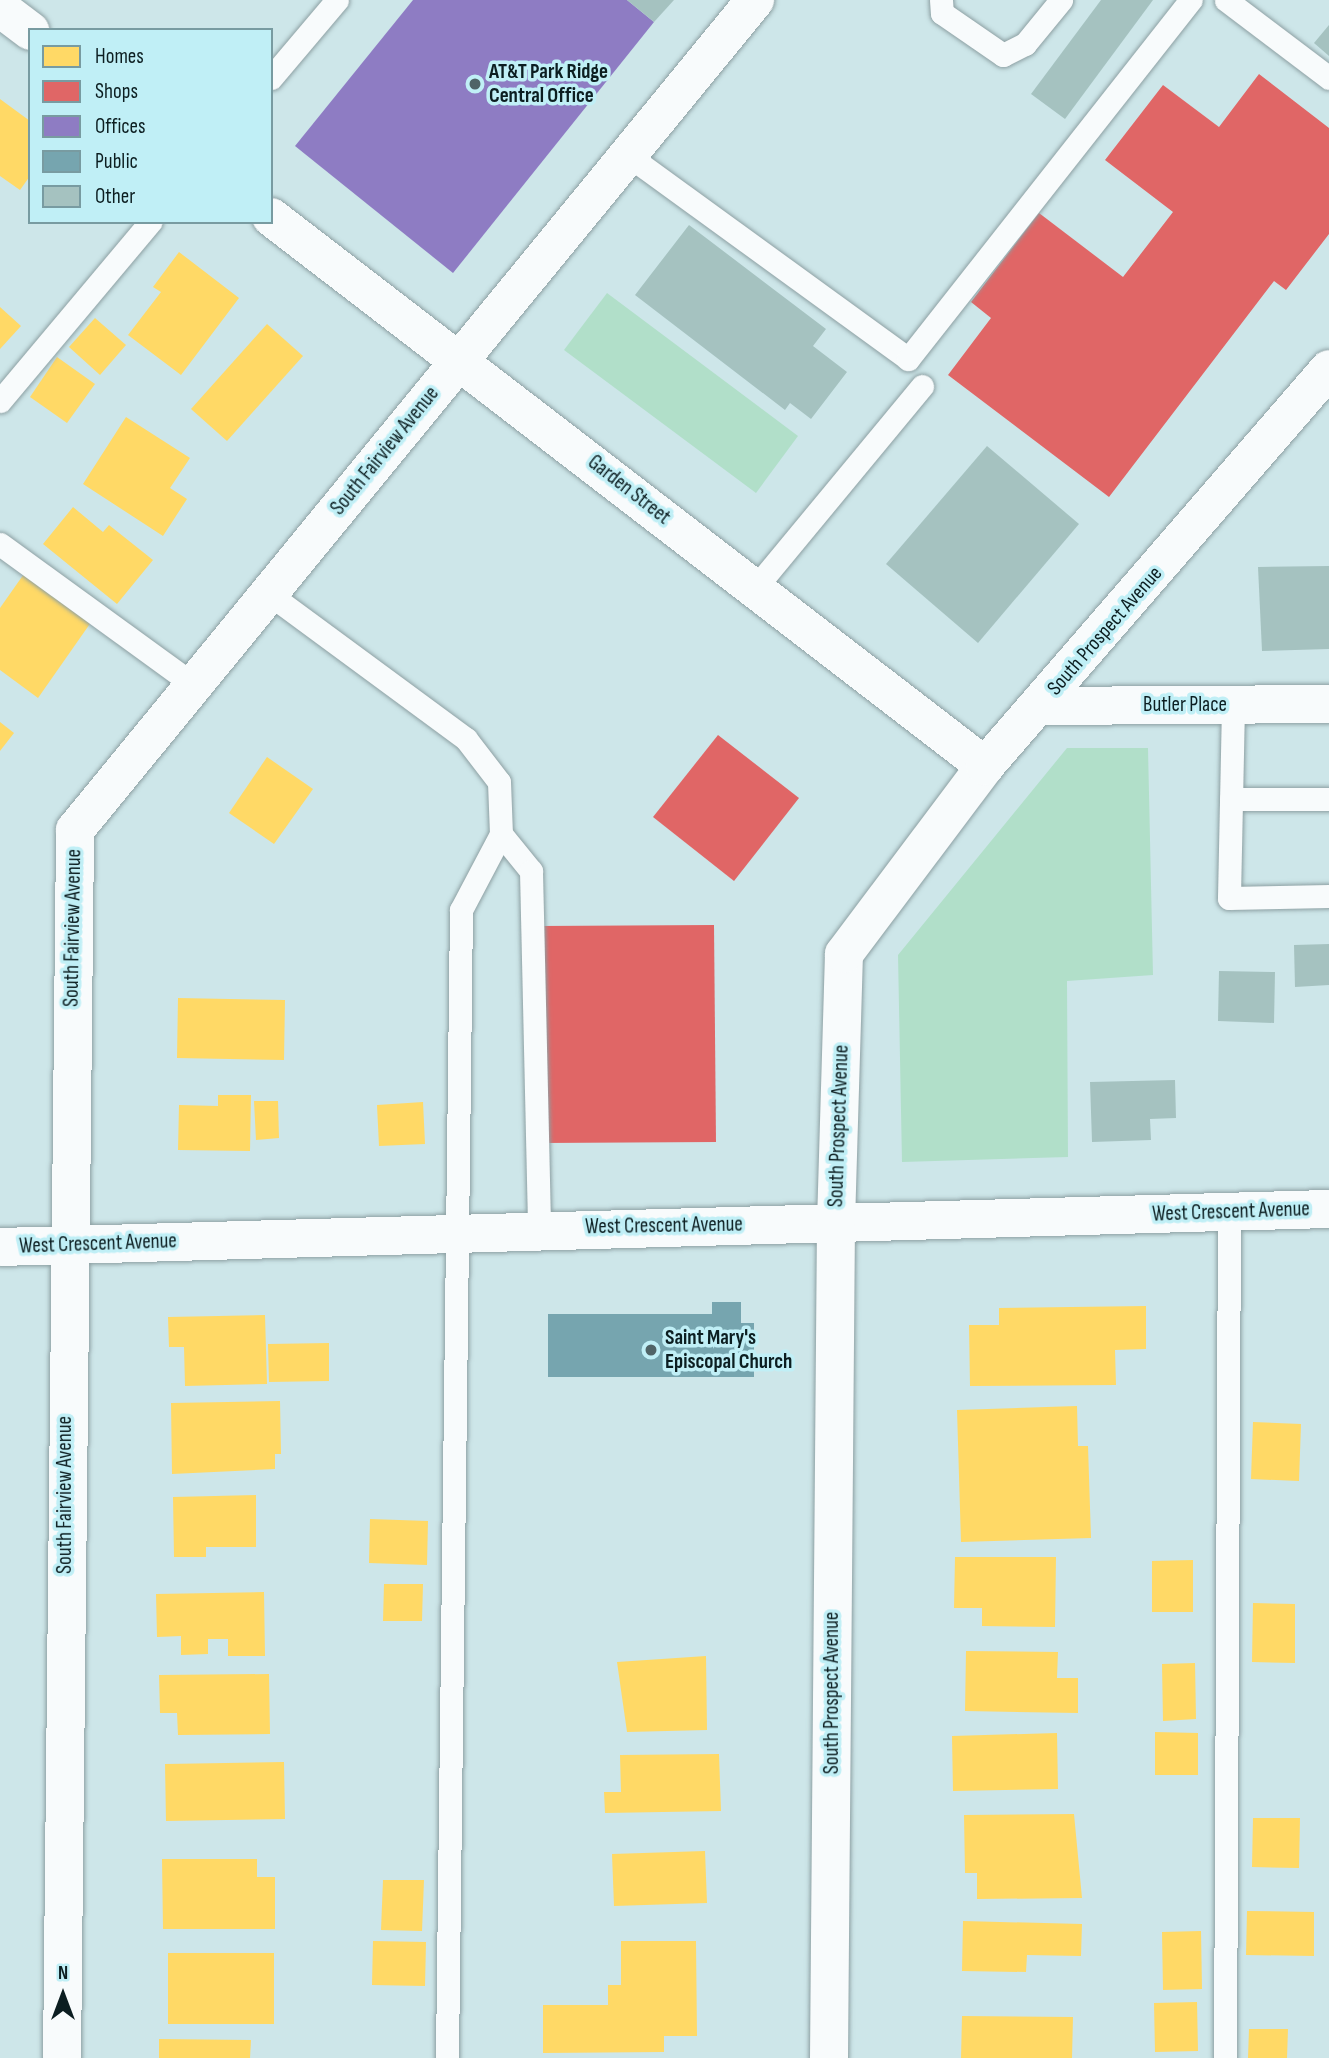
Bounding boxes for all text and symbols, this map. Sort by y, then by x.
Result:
legend [28,28,273,224]
text: Homes [95,44,144,69]
place label: AT&T Park Ridge Central Office [489,59,608,109]
marker: AT&T Park Ridge Central Office [467,76,483,92]
text: Shops [95,79,138,104]
text: Offices [95,114,146,139]
text: Public [95,149,138,174]
text: Other [95,184,135,209]
street label: South Fairview Avenue [326,382,444,520]
street label: Garden Street [583,450,675,530]
street label: South Prospect Avenue [1042,561,1168,701]
street label: Butler Place [1143,692,1227,718]
street label: South Fairview Avenue [59,849,87,1007]
street label: South Prospect Avenue [824,1044,854,1208]
street label: West Crescent Avenue [1152,1197,1310,1227]
street label: West Crescent Avenue [585,1212,743,1240]
street label: West Crescent Avenue [19,1229,177,1259]
place label: Saint Mary's Episcopal Church [665,1325,792,1375]
marker: Saint Mary's Episcopal Church [643,1342,659,1358]
street label: South Fairview Avenue [52,1416,78,1574]
street label: South Prospect Avenue [819,1612,845,1774]
north arrow [28,1960,98,2030]
text: N [58,1962,68,1985]

